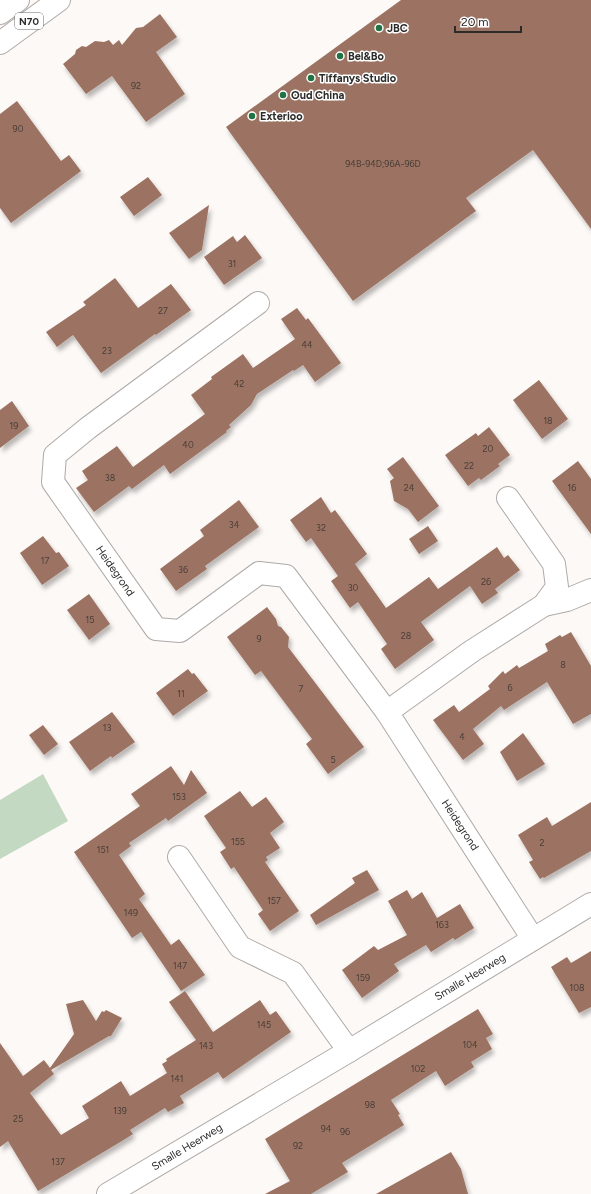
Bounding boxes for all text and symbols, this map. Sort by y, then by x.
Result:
scale bar [455,8,521,34]
road number: N70 [15,13,43,29]
text: 20 m [461,15,489,29]
place label: JBC [387,22,408,35]
marker: JBC [374,23,384,33]
place label: Bel&Bo [348,50,384,63]
marker: Bel&Bo [335,51,345,61]
place label: Tiffanys Studio [319,72,397,85]
marker: Tiffanys Studio [306,73,316,83]
house number: 92 [131,80,141,91]
place label: Oud China [291,89,344,102]
marker: Oud China [278,90,288,100]
place label: Exterioo [260,110,303,123]
marker: Exterioo [247,111,257,121]
house number: 90 [13,123,24,134]
house number: 94B-94D;96A-96D [345,158,421,169]
house number: 31 [228,258,236,269]
house number: 27 [158,305,168,316]
house number: 44 [301,339,313,350]
house number: 23 [102,345,112,356]
house number: 42 [234,378,244,389]
house number: 18 [543,415,553,426]
house number: 19 [10,420,18,431]
house number: 40 [182,439,194,450]
house number: 20 [483,443,494,454]
house number: 22 [464,460,474,471]
house number: 38 [105,472,116,483]
house number: 24 [404,482,415,493]
house number: 16 [568,482,576,493]
house number: 34 [229,519,240,530]
house number: 32 [316,522,326,533]
street label: Heidegrond [93,543,137,599]
house number: 17 [41,555,49,566]
house number: 36 [178,564,188,575]
house number: 26 [481,576,491,587]
house number: 30 [348,582,359,593]
house number: 15 [86,614,94,625]
house number: 28 [401,630,412,641]
house number: 9 [256,633,262,644]
house number: 8 [560,659,566,670]
house number: 6 [507,682,513,693]
house number: 7 [299,683,304,694]
house number: 11 [177,688,185,699]
house number: 13 [103,722,111,733]
house number: 4 [459,731,465,742]
house number: 5 [330,754,336,765]
house number: 153 [172,791,186,802]
street label: Heidegrond [439,797,481,853]
house number: 155 [231,836,245,847]
house number: 2 [539,837,545,848]
house number: 151 [97,844,109,855]
house number: 157 [267,895,281,906]
house number: 149 [124,907,138,918]
house number: 163 [435,919,449,930]
street label: Smalle Heerweg [432,951,508,1003]
house number: 147 [173,960,187,971]
house number: 159 [356,972,370,983]
house number: 108 [569,982,585,993]
house number: 145 [257,1019,271,1030]
house number: 104 [462,1039,478,1050]
house number: 143 [199,1040,213,1051]
house number: 102 [411,1063,425,1074]
house number: 141 [170,1073,184,1084]
house number: 98 [365,1099,376,1110]
house number: 139 [113,1105,127,1116]
house number: 25 [13,1113,23,1124]
street label: Smalle Heerweg [149,1121,225,1173]
house number: 94 [321,1123,332,1134]
house number: 96 [340,1126,350,1137]
house number: 92 [293,1140,303,1151]
house number: 137 [51,1156,65,1167]

